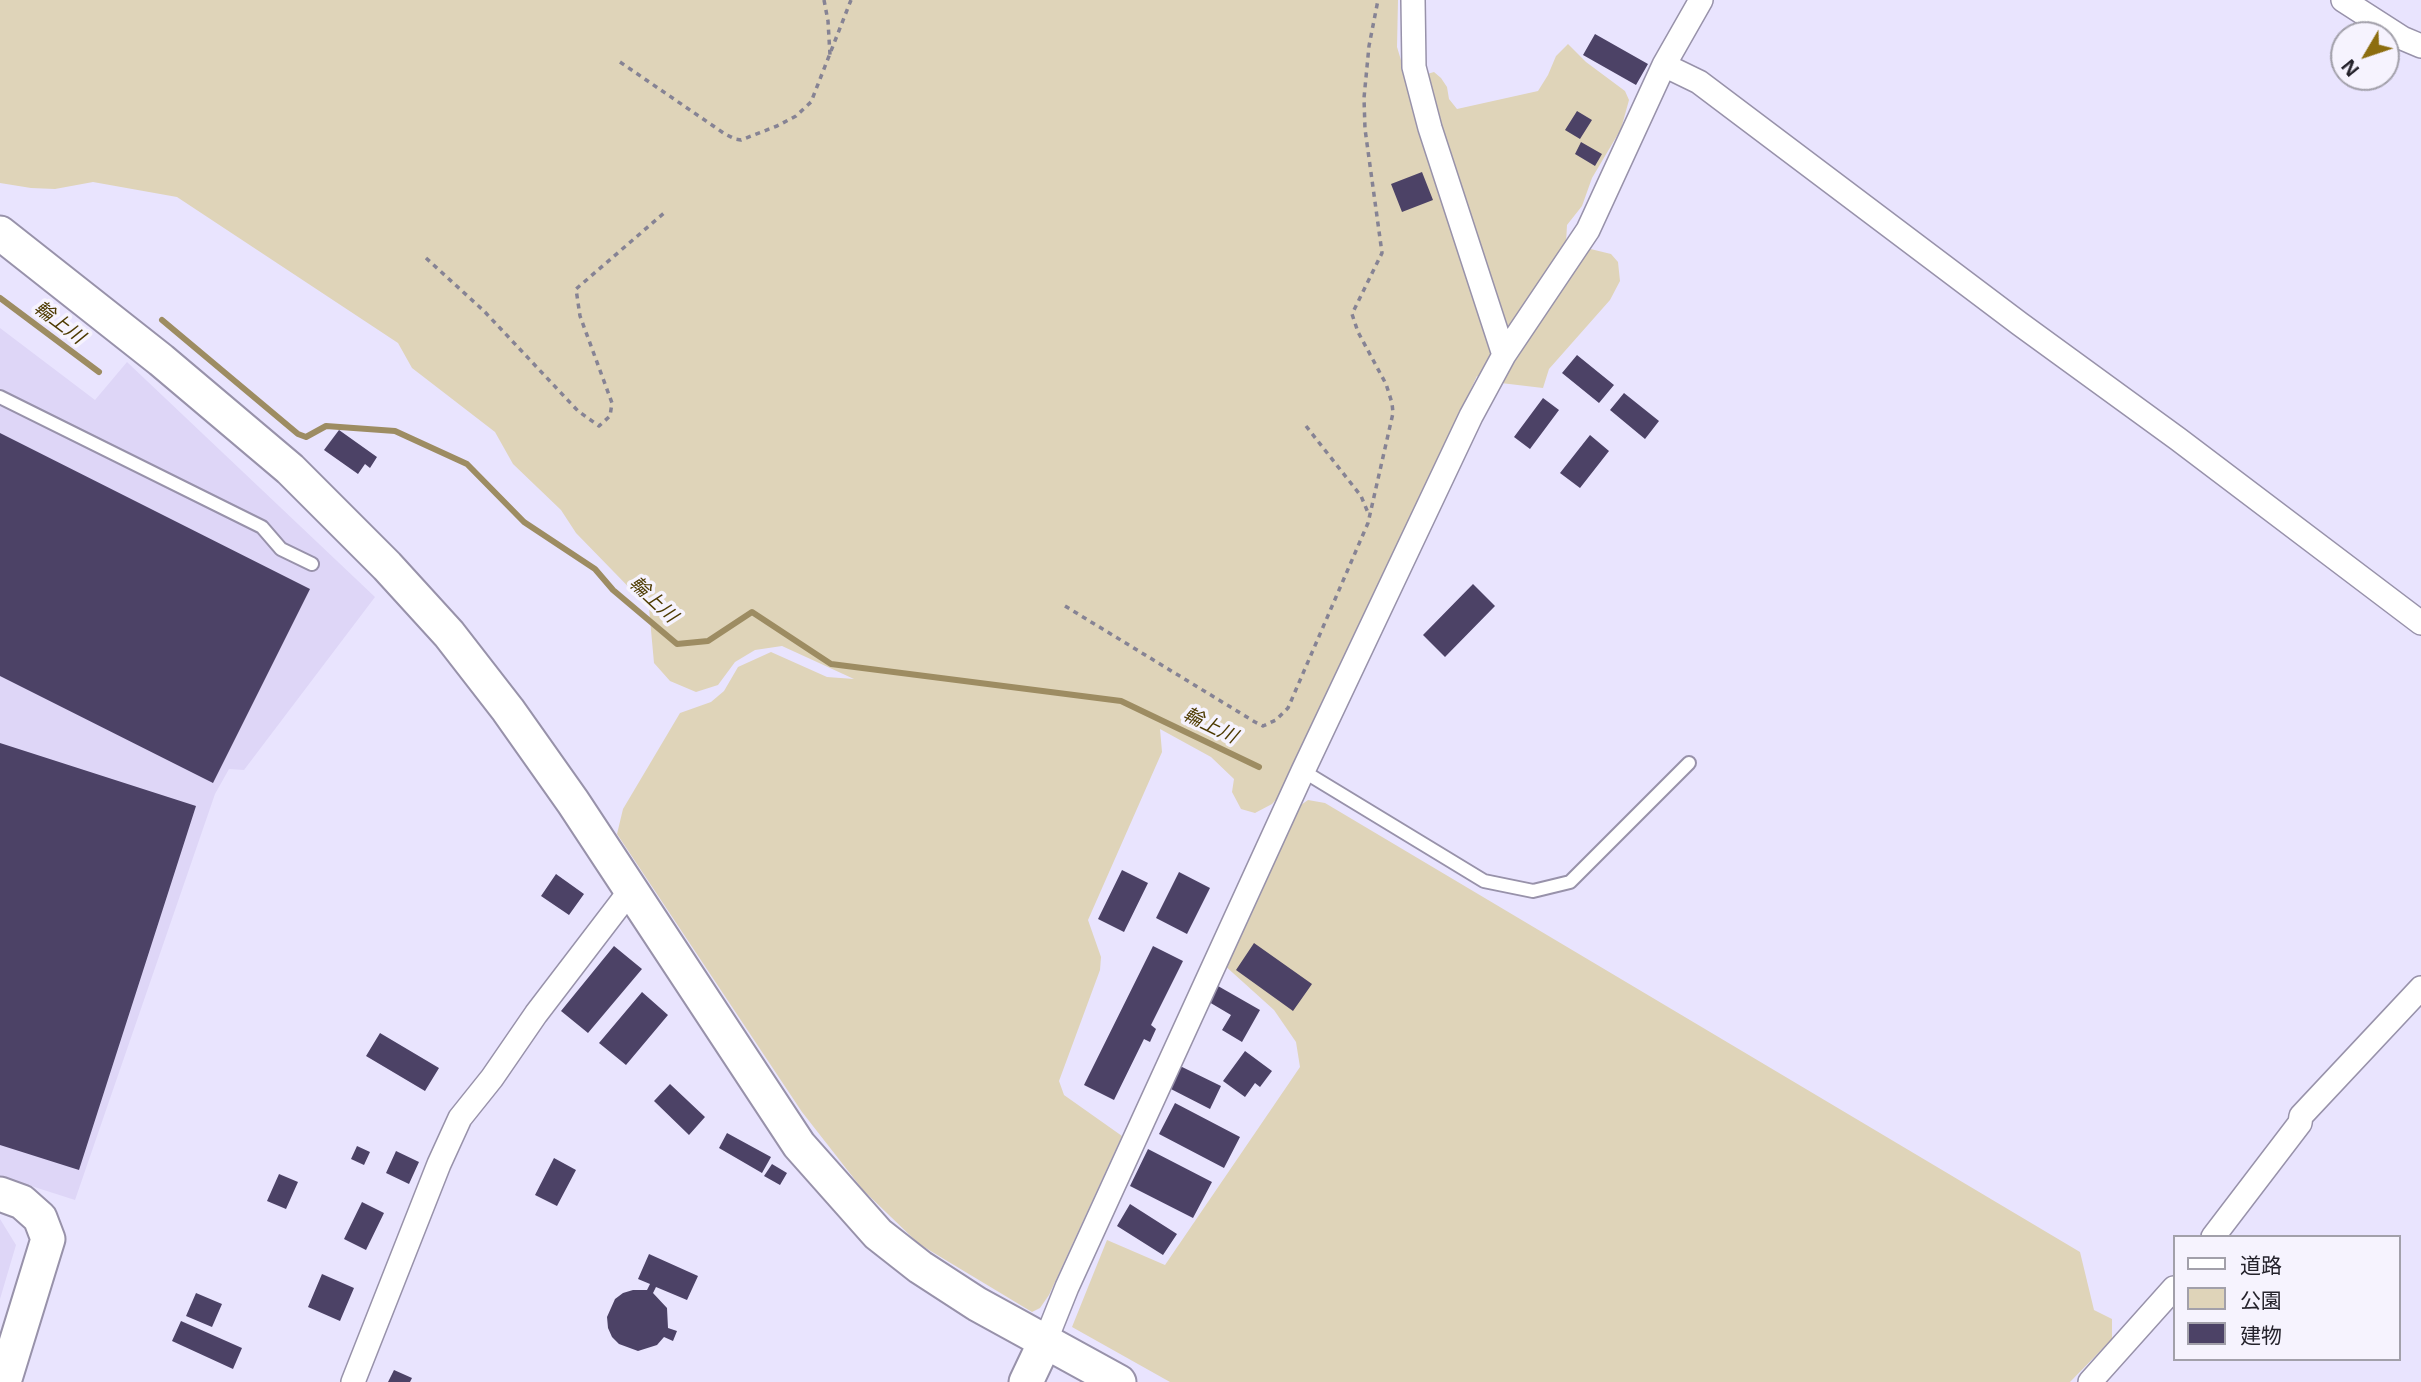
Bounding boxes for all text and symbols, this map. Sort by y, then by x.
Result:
north arrow [2330,21,2400,91]
text: N [2335,54,2365,82]
water label: 輪上川 [29,297,89,349]
water label: 輪上川 [624,572,682,628]
water label: 輪上川 [1179,703,1241,749]
legend [2172,1235,2400,1361]
text: 道路 [2240,1251,2282,1279]
text: 公園 [2240,1286,2282,1314]
text: 建物 [2240,1321,2282,1349]

